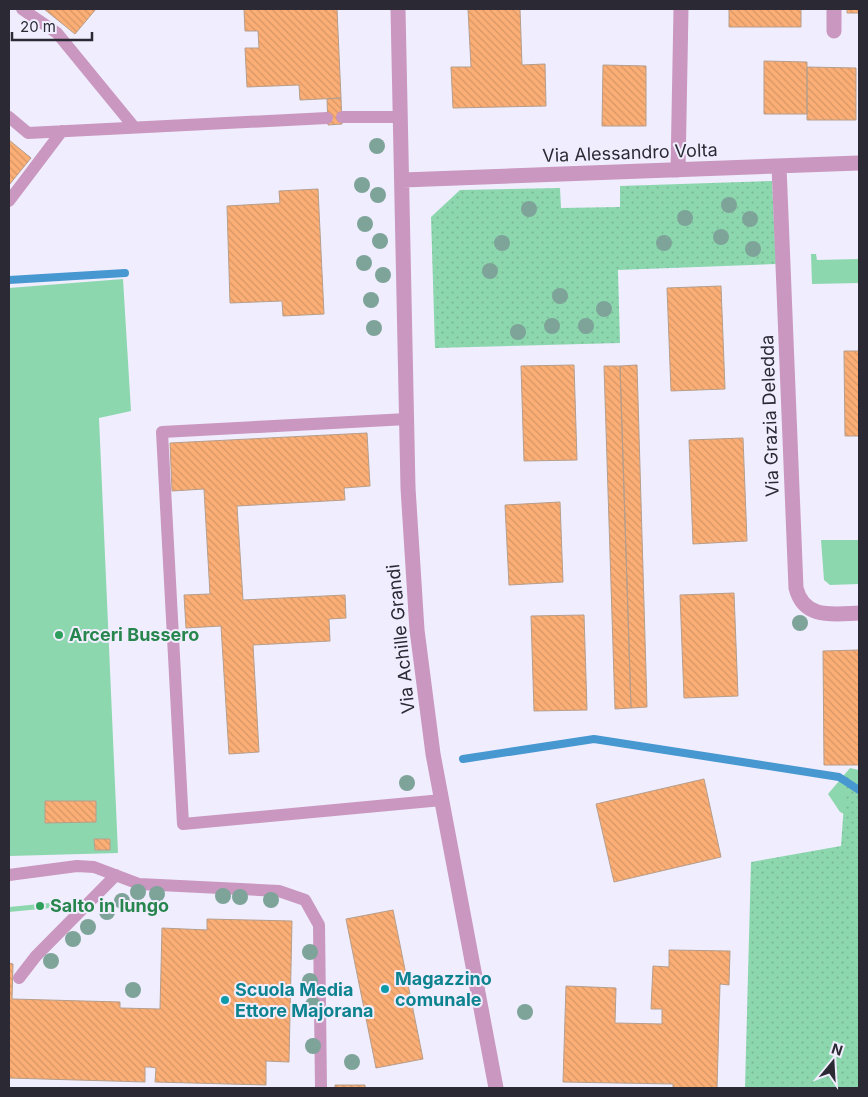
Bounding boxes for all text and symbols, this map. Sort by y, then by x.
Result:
scale bar [12,10,92,42]
text: 20 m [20,17,56,36]
street label: Via Alessandro Volta [542,139,718,166]
street label: Via Grazia Deledda [756,335,783,497]
street label: Via Achille Grandi [382,563,419,715]
place label: Arceri Bussero [69,624,199,645]
marker: Arceri Bussero [53,629,65,641]
place label: Salto in lungo [50,895,169,916]
marker: Salto in lungo [34,900,46,912]
place label: Magazzino comunale [395,968,492,1010]
place label: Scuola Media Ettore Majorana [235,979,374,1021]
marker: Magazzino comunale [379,983,391,995]
marker: Scuola Media Ettore Majorana [219,994,231,1006]
north arrow [808,1037,858,1087]
text: N [829,1039,845,1059]

